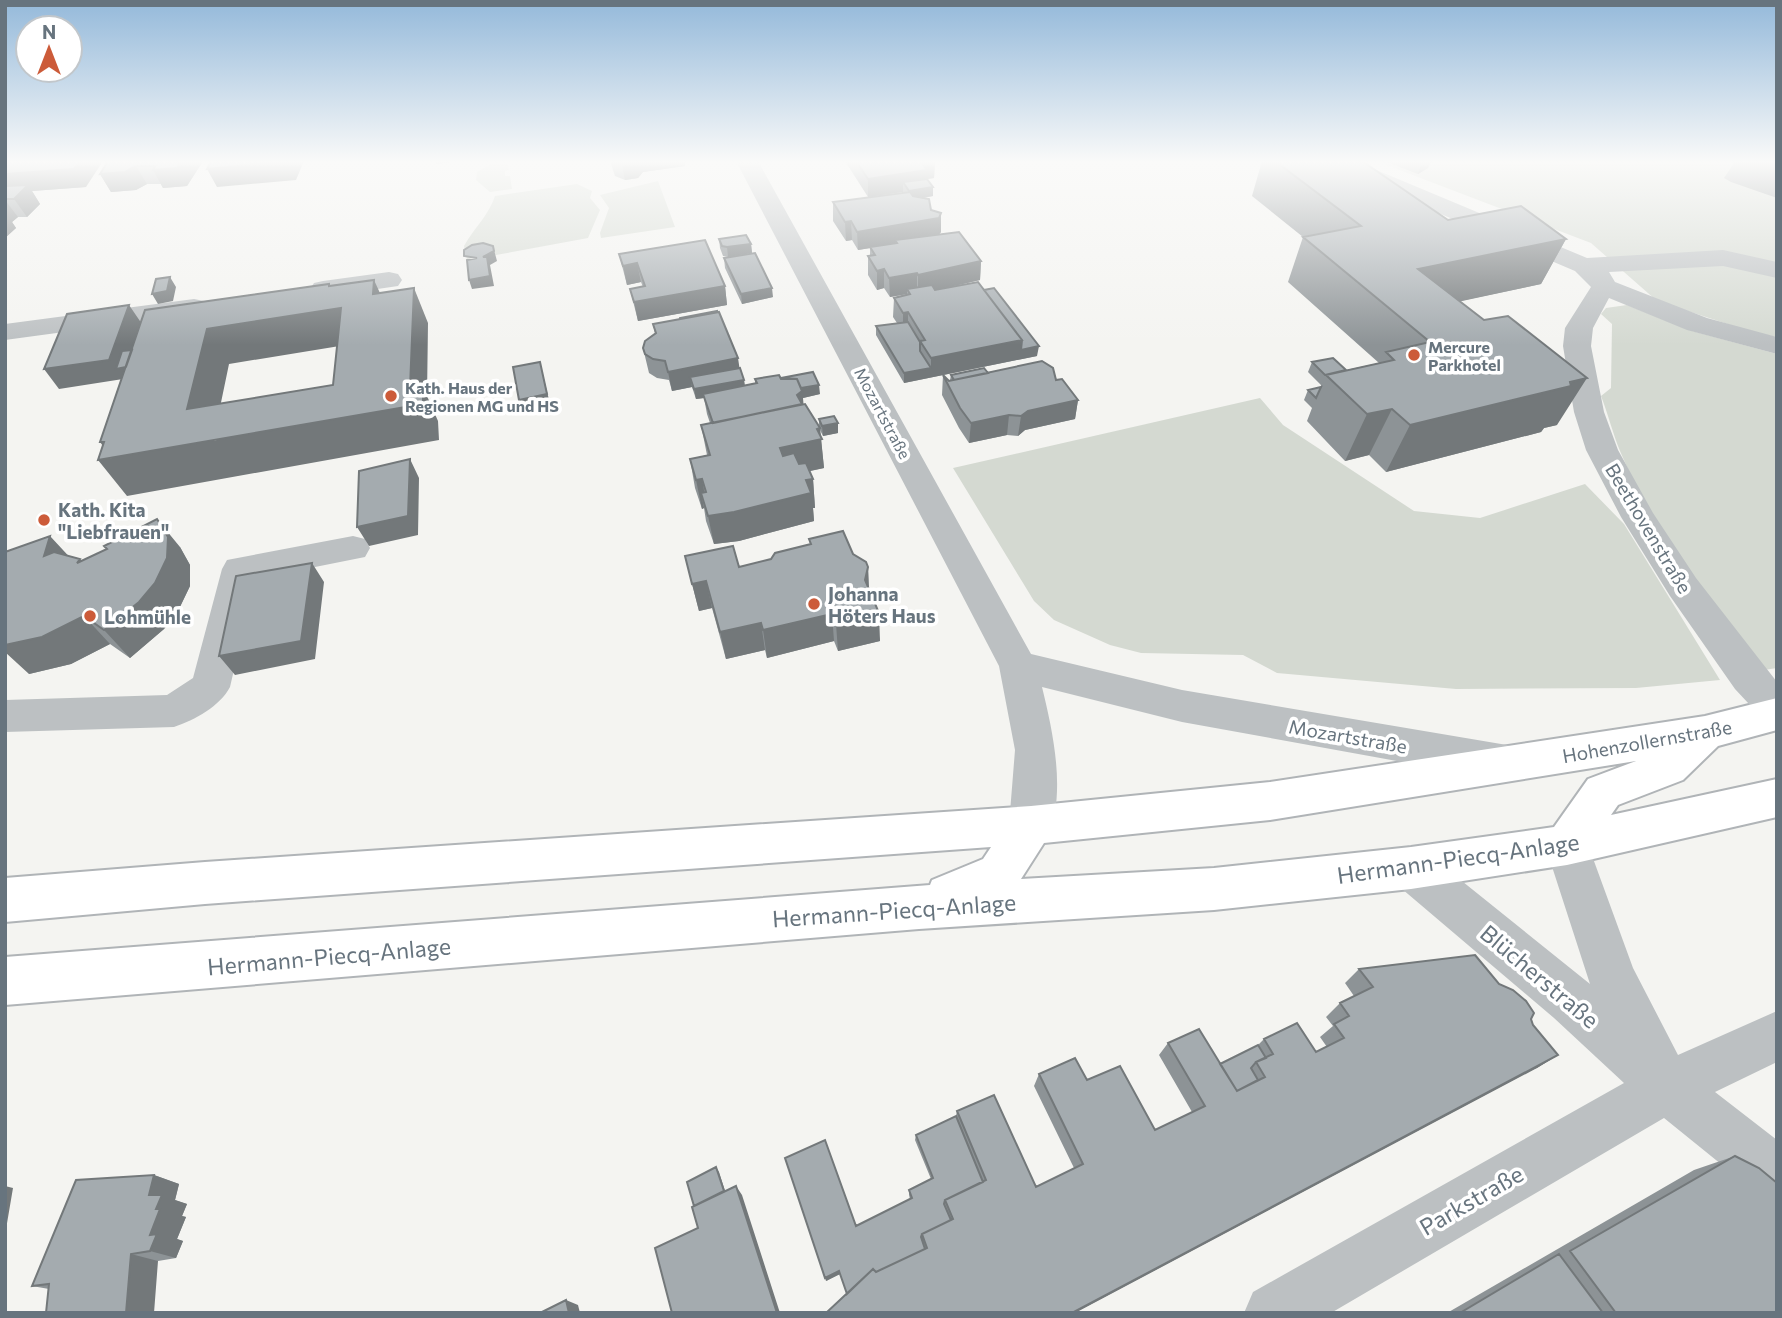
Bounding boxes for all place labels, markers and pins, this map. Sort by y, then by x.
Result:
place label: Mercure Parkhotel [1428,337,1501,374]
marker: Mercure Parkhotel [1406,347,1422,363]
place label: Kath. Haus der Regionen MG und HS [405,378,559,415]
marker: Kath. Haus der Regionen MG und HS [383,388,399,404]
place label: Kath. Kita "Liebfrauen" [58,498,169,543]
marker: Kath. Kita "Liebfrauen" [36,512,52,528]
place label: Johanna Höters Haus [828,582,936,627]
marker: Johanna Höters Haus [806,596,822,612]
place label: Lohmühle [104,605,191,628]
marker: Lohmühle [82,608,98,624]

